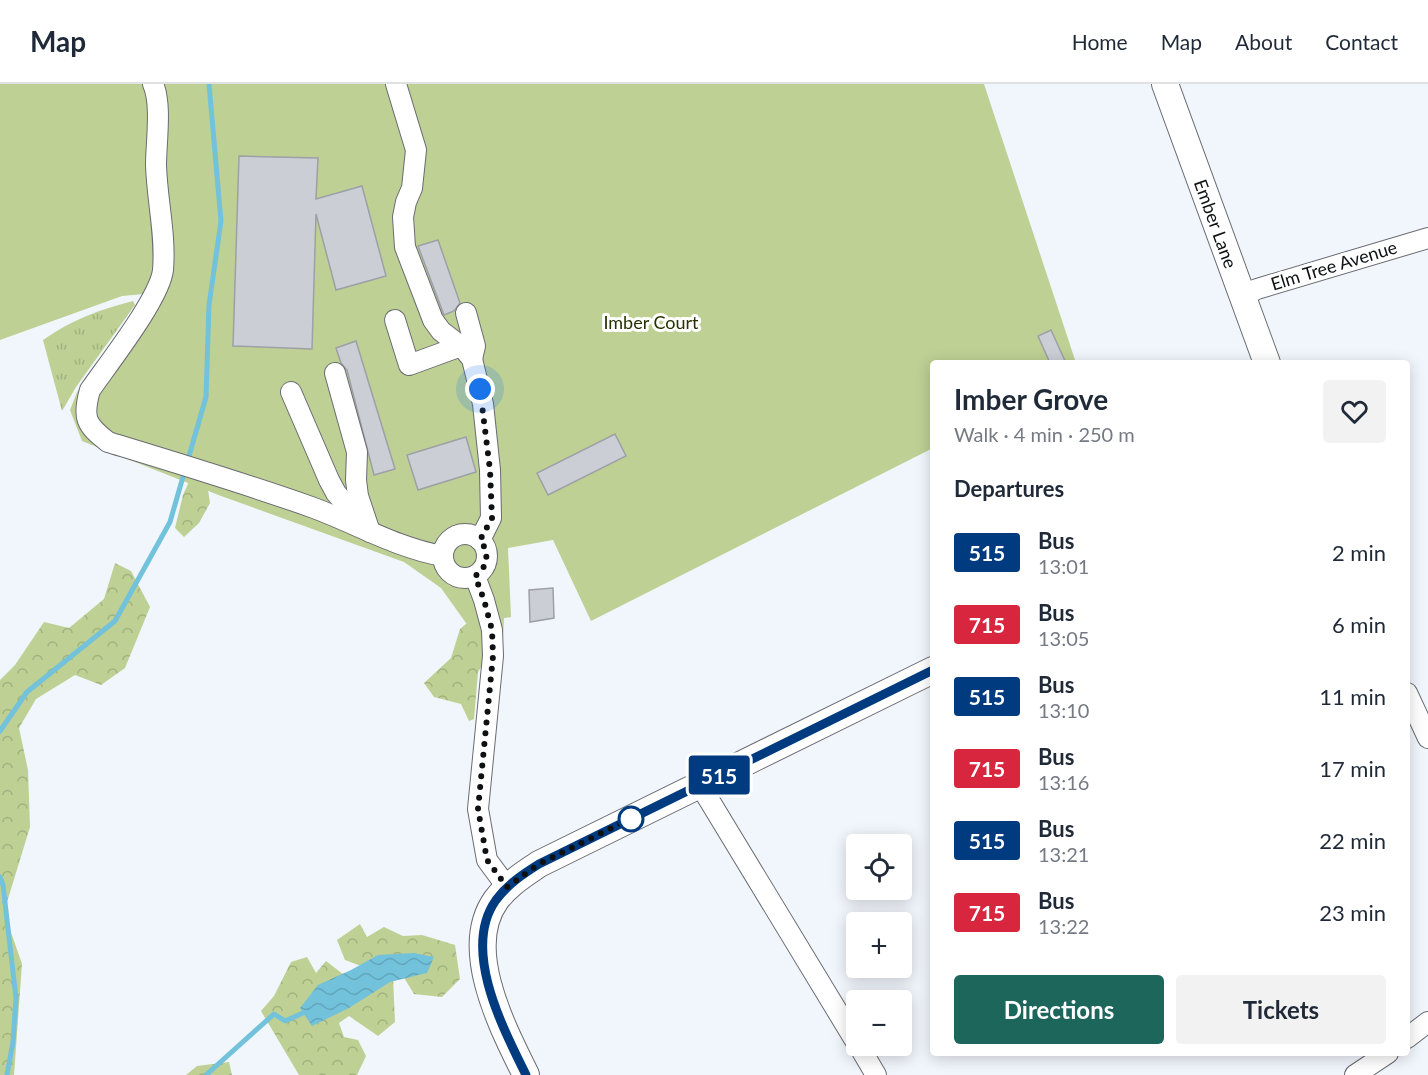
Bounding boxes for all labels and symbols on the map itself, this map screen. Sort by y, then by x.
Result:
street label: Ember Lane [1190,176,1242,271]
street label: Elm Tree Avenue [1268,235,1400,295]
park label: Imber Court [603,311,699,333]
your location [465,374,495,404]
line badge: 515 [684,756,754,794]
unlabelled marker [618,806,644,832]

